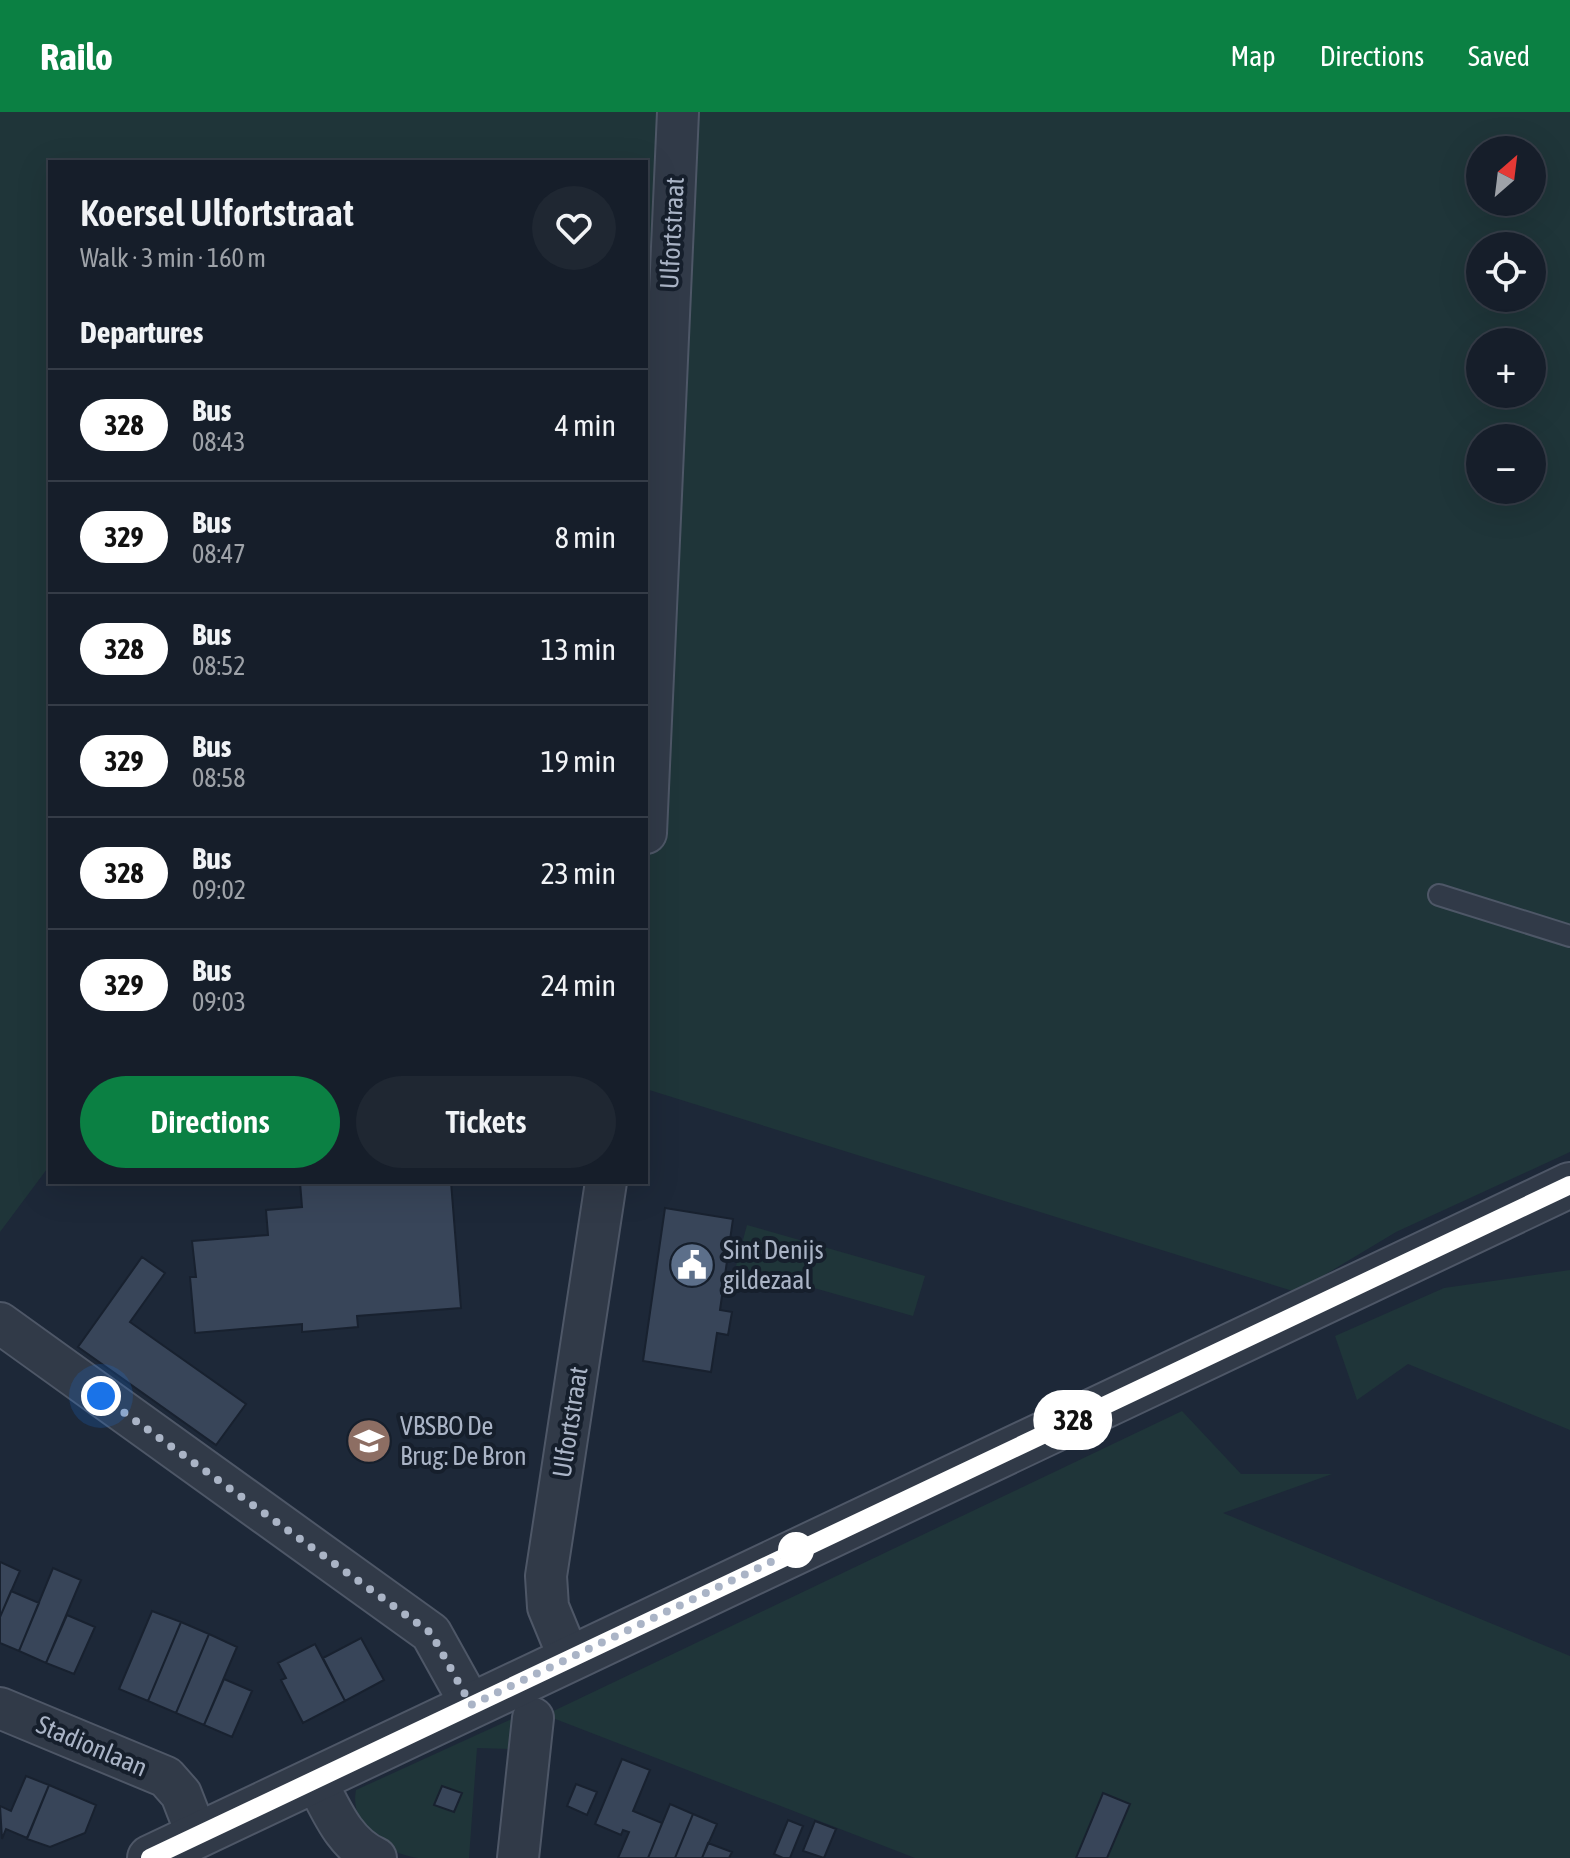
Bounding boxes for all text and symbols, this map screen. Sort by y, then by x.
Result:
text: Railo [40,35,113,78]
text: Map [1231,40,1276,72]
text: Directions [1320,40,1424,72]
text: Saved [1468,40,1530,72]
north arrow [1466,136,1546,216]
map controls [1466,136,1546,504]
street label: Ulfortstraat [654,176,690,290]
button: heart [532,186,616,270]
text: Koersel Ulfortstraat [80,191,354,234]
button: locate [1466,232,1546,312]
text: Walk · 3 min · 160 m [80,243,266,273]
text: Departures [80,315,203,349]
button: + [1466,328,1546,408]
text: Bus [192,393,231,427]
text: 4 min [555,408,616,442]
text: 328 [104,409,144,441]
button: − [1466,424,1546,504]
text: 08:43 [192,427,246,457]
text: Bus [192,505,231,539]
text: 8 min [555,520,616,554]
text: 329 [104,521,144,553]
text: 08:47 [192,539,246,569]
text: Bus [192,617,231,651]
text: 13 min [541,632,616,666]
text: 328 [104,633,144,665]
text: 08:52 [192,651,246,681]
text: Bus [192,729,231,763]
text: 19 min [541,744,616,778]
text: 329 [104,745,144,777]
text: 08:58 [192,763,246,793]
text: Bus [192,841,231,875]
text: 23 min [541,856,616,890]
text: 328 [104,857,144,889]
text: 09:02 [192,875,246,905]
text: Bus [192,953,231,987]
text: 24 min [541,968,616,1002]
text: 329 [104,969,144,1001]
text: 09:03 [192,987,246,1017]
button: Directions [80,1076,340,1168]
button: Tickets [356,1076,616,1168]
place label: Sint Denijs gildezaal [723,1235,824,1295]
public building icon: Sint Denijs gildezaal [668,1241,716,1289]
street label: Ulfortstraat [546,1364,594,1480]
your location [81,1376,121,1416]
line badge: 328 [1027,1394,1119,1446]
text: 328 [1053,1404,1093,1436]
place label: VBSBO De Brug: De Bron [400,1411,527,1471]
school or university icon: VBSBO De Brug: De Bron [345,1417,393,1465]
unlabelled marker [779,1533,813,1567]
street label: Stadionlaan [32,1709,152,1783]

